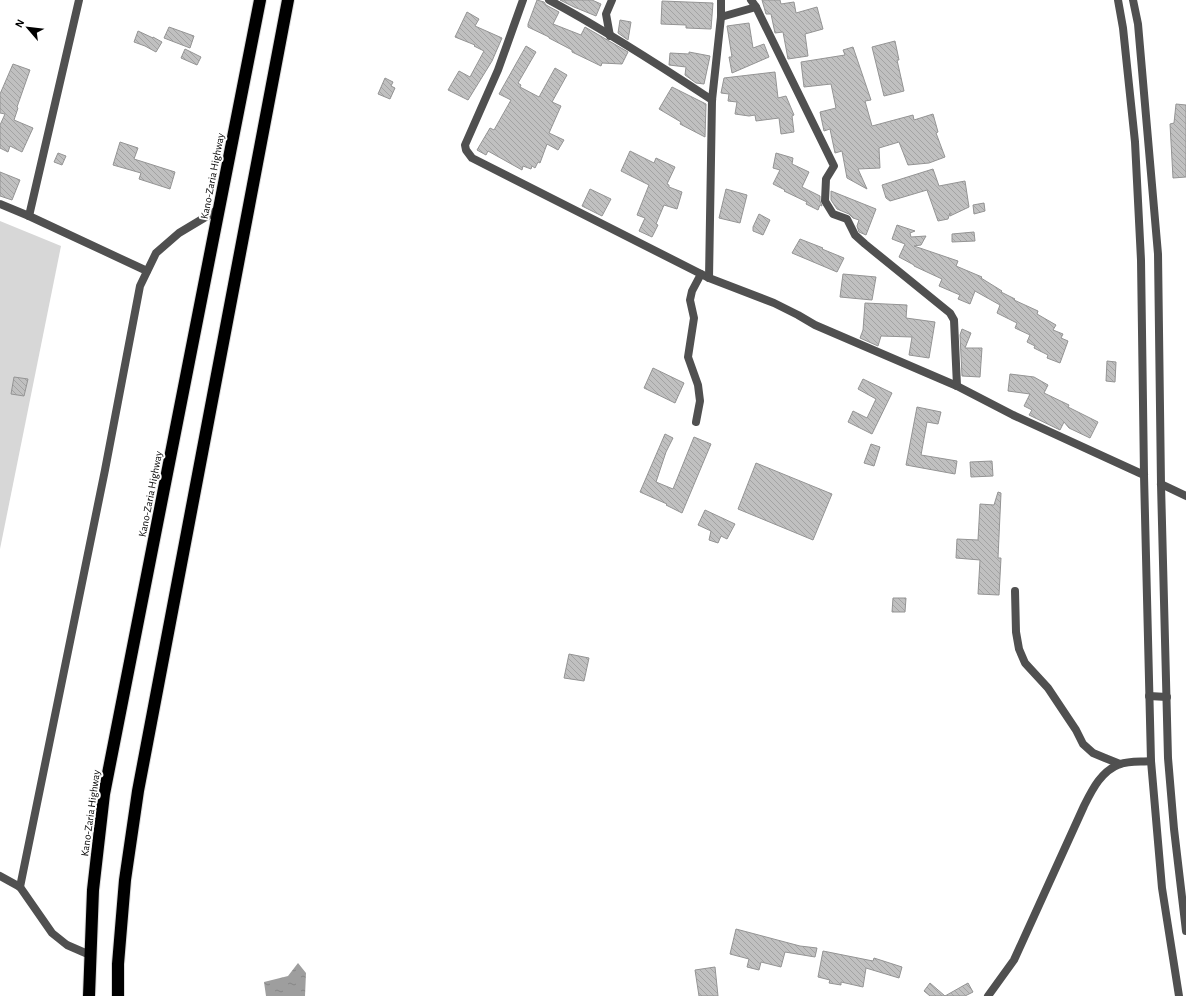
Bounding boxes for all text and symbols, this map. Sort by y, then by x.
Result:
north arrow [8,8,48,48]
text: N [13,18,26,30]
street label: Kano-Zaria Highway [199,132,226,220]
street label: Kano-Zaria Highway [137,450,164,538]
street label: Kano-Zaria Highway [79,769,102,857]

